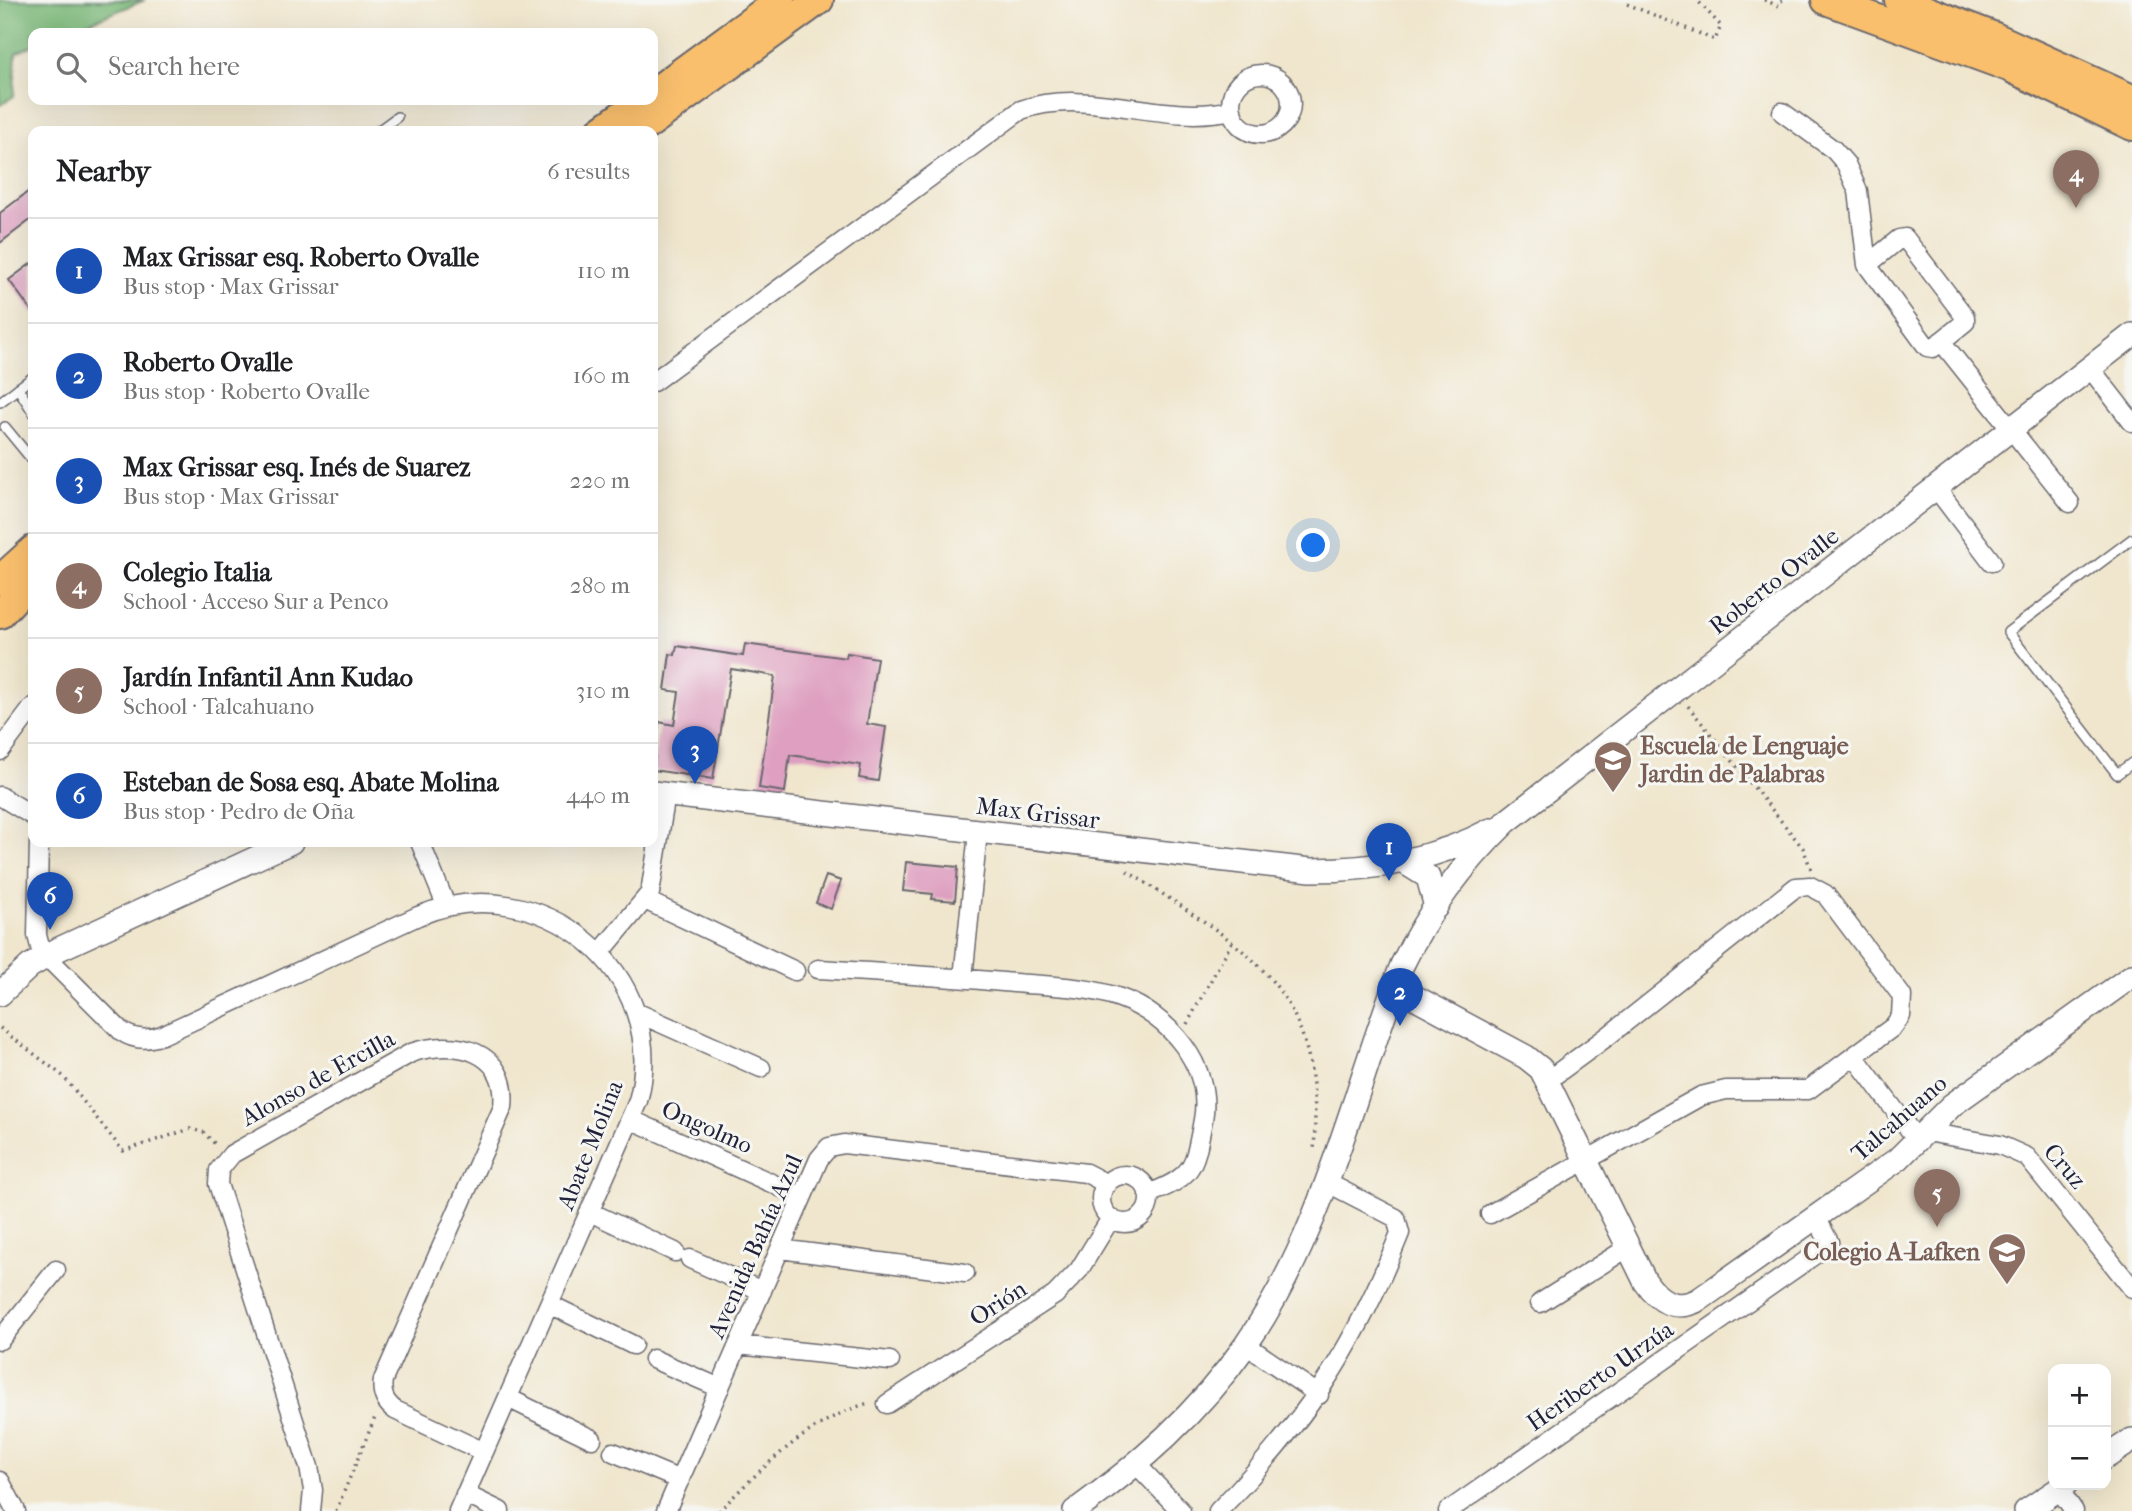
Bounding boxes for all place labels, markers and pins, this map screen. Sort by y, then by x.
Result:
pin: 4 [2053,150,2099,208]
pin: 3 [672,726,718,784]
place label: Escuela de Lenguaje Jardin de Palabras [1638,732,1849,788]
school or university icon: Escuela de Lenguaje Jardin de Palabras [1592,739,1634,794]
pin: 1 [1366,823,1412,881]
pin: 6 [27,872,73,930]
pin: 2 [1377,968,1423,1026]
pin: 5 [1914,1169,1960,1227]
school or university icon: Colegio A-Lafken [1986,1231,2028,1286]
place label: Colegio A-Lafken [1803,1238,1981,1266]

